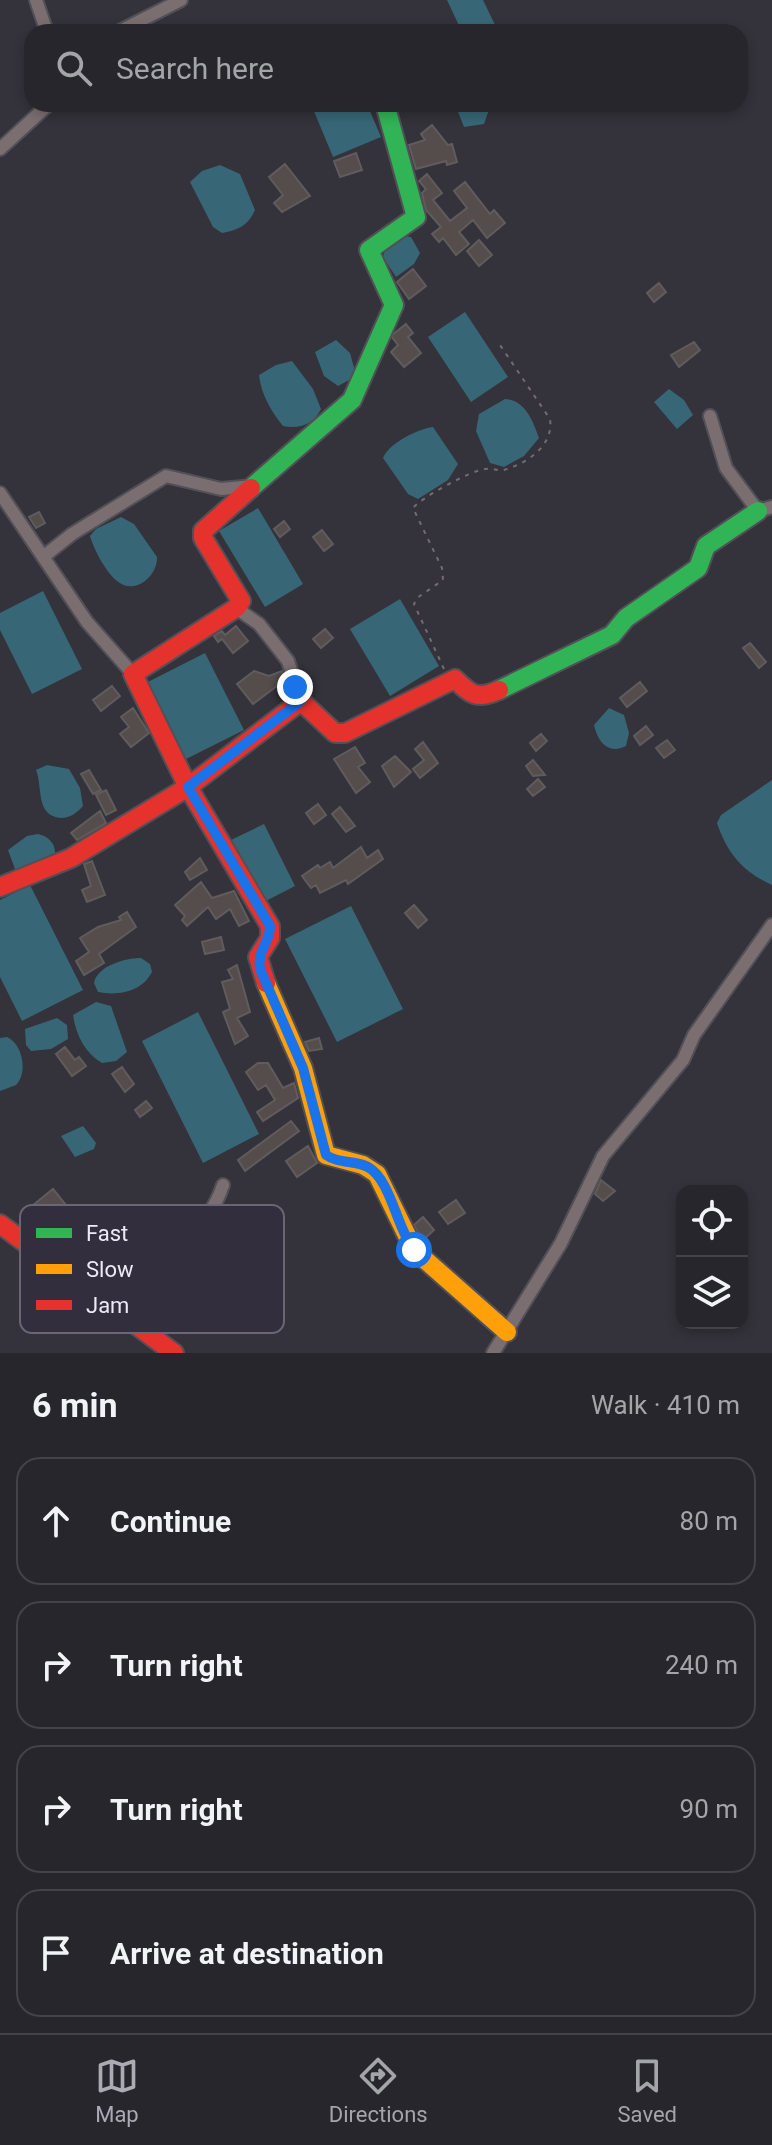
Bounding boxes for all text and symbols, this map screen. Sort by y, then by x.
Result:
search box [24,24,748,112]
icon: search [52,46,96,90]
text: Search here [116,51,274,86]
route end [277,669,313,705]
map controls [676,1185,748,1329]
button: locate [676,1185,748,1257]
legend [20,1205,284,1333]
text: Fast [86,1221,128,1246]
route start [396,1232,432,1268]
text: Slow [86,1257,134,1282]
button: layers [676,1257,748,1329]
text: Jam [86,1293,129,1318]
text: 6 min [32,1385,117,1425]
text: Walk · 410 m [591,1390,740,1420]
icon: ahead [34,1499,78,1543]
text: Continue [110,1504,231,1539]
text: 80 m [680,1506,738,1536]
icon: right [34,1643,78,1687]
text: Turn right [110,1648,243,1683]
text: 240 m [665,1650,738,1680]
icon: right [34,1787,78,1831]
text: Turn right [110,1792,243,1827]
text: 90 m [680,1794,738,1824]
icon: arrive [34,1931,78,1975]
text: Arrive at destination [110,1936,384,1971]
tab: Map [95,2054,139,2127]
tab: Directions [329,2054,428,2127]
tab: Saved [618,2054,677,2127]

